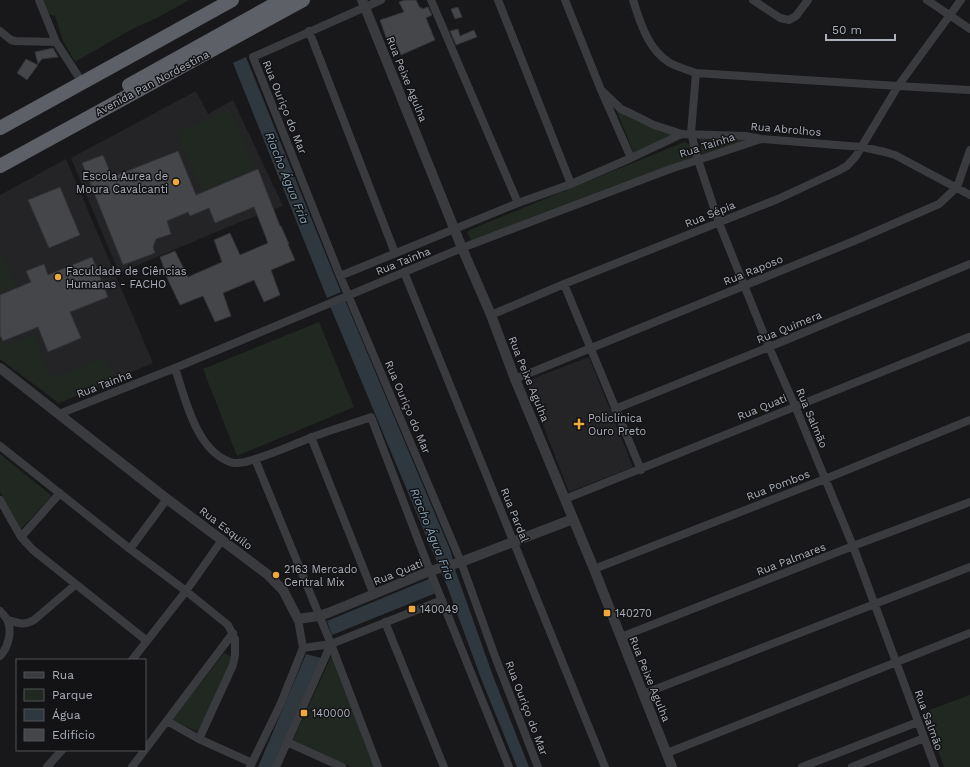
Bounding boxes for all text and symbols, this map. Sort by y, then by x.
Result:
scale bar [826,16,895,42]
text: 50 m [832,23,862,37]
street label: Rua Peixe Agulha [383,34,430,124]
street label: Avenida Pan Nordestina [93,48,211,119]
street label: Rua Ouriço do Mar [260,58,309,156]
street label: Rua Abrolhos [750,120,822,139]
water label: Riacho Água Fria [262,130,312,226]
street label: Rua Tainha [678,130,737,161]
place label: Escola Aurea de Moura Cavalcanti [76,170,168,196]
marker: Escola Aurea de Moura Cavalcanti [171,177,181,187]
street label: Rua Sépia [683,198,737,230]
street label: Rua Tainha [374,245,432,278]
street label: Rua Raposo [721,253,785,288]
place label: Faculdade de Ciências Humanas - FACHO [66,265,187,291]
marker: Faculdade de Ciências Humanas - FACHO [53,272,63,282]
street label: Rua Quimera [755,309,824,346]
street label: Rua Peixe Agulha [505,334,552,424]
street label: Rua Ouriço do Mar [382,359,433,456]
street label: Rua Tainha [75,368,134,401]
street label: Rua Salmão [793,386,830,450]
street label: Rua Quati [736,392,789,423]
place label: Policlínica Ouro Preto [588,412,646,438]
marker: Policlínica Ouro Preto [573,418,585,430]
street label: Rua Pombos [745,467,812,503]
water label: Riacho Água Fria [407,486,457,582]
street label: Rua Pardal [498,486,532,545]
street label: Rua Esquilo [197,504,255,553]
street label: Rua Palmares [755,540,828,579]
street label: Rua Quati [372,557,425,588]
place label: 2163 Mercado Central Mix [284,563,357,589]
marker: 2163 Mercado Central Mix [271,570,281,580]
place label: 140049 [420,603,458,616]
marker: 140049 [407,604,417,614]
place label: 140270 [615,607,652,620]
marker: 140270 [602,608,612,618]
street label: Rua Peixe Agulha [626,634,673,724]
legend [16,659,146,751]
street label: Rua Ouriço do Mar [503,659,551,758]
text: Rua [52,668,74,682]
text: Parque [52,688,93,702]
street label: Rua Salmão [912,688,946,752]
place label: 140000 [312,707,351,720]
text: Água [52,708,81,722]
marker: 140000 [299,708,309,718]
text: Edifício [52,728,95,742]

